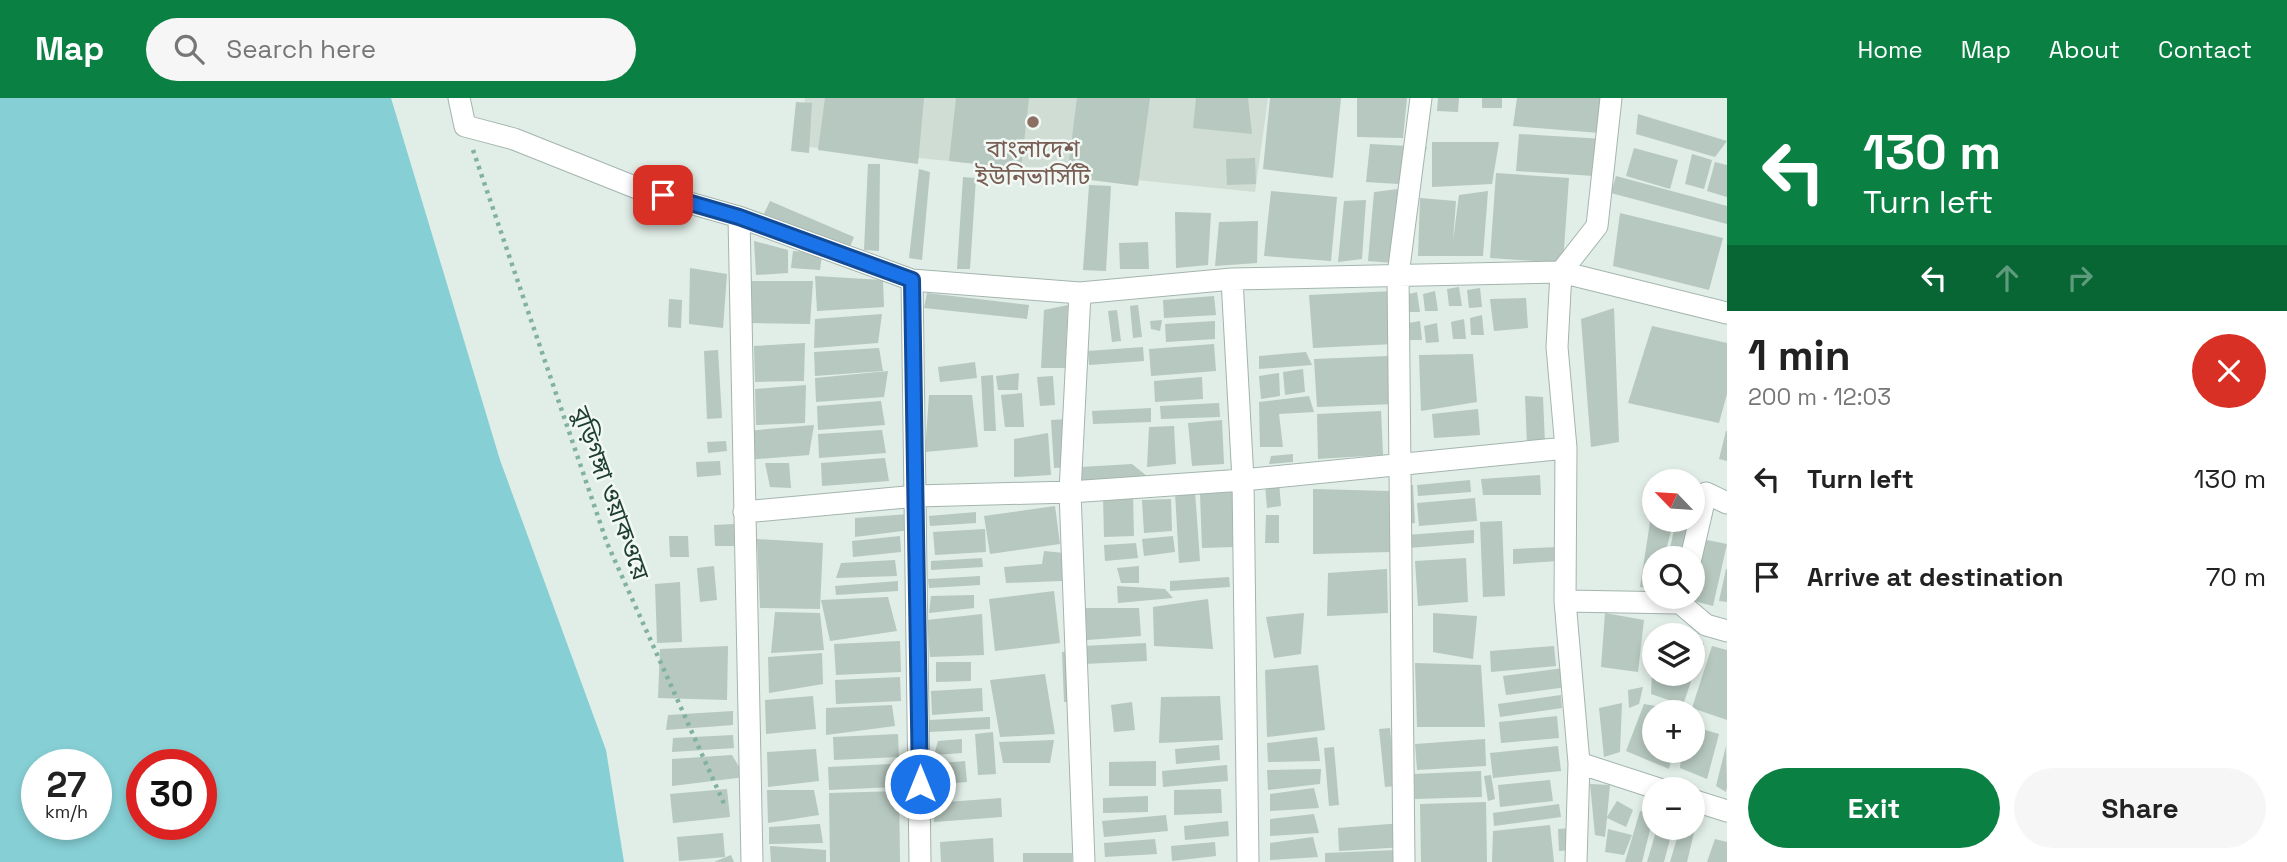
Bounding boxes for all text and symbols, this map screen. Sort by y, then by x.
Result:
search box [146,18,636,81]
text: Map [35,28,104,70]
icon: search [170,30,208,68]
text: Search here [226,32,376,66]
text: Home [1857,34,1923,65]
text: Map [1961,34,2011,65]
text: About [2049,34,2120,65]
text: Contact [2158,34,2252,65]
marker: বাংলাদেশ ইউনিভার্সিটি [1025,114,1041,130]
text: 130 m [1863,121,2001,183]
icon: left [1748,126,1839,217]
place label: বাংলাদেশ ইউনিভার্সিটি [975,133,1091,192]
pin [633,165,693,225]
icon: arrive [644,176,682,214]
text: Turn left [1863,182,1993,222]
icon: left [1915,259,1953,297]
icon: ahead [1988,259,2026,297]
icon: right [2061,259,2099,297]
text: 1 min [1748,329,1851,382]
button: close [2192,334,2266,408]
text: 200 m · 12:03 [1748,382,1891,412]
street label: বুড়িগঙ্গা ওয়াকওয়ে [565,401,657,585]
icon: left [1748,460,1786,498]
text: Turn left [1807,462,1914,496]
text: 130 m [2194,462,2266,496]
north arrow [1642,469,1704,532]
map controls [1642,469,1705,840]
button: search [1642,546,1705,609]
icon: arrive [1748,558,1786,596]
text: Arrive at destination [1807,560,2064,594]
text: 70 m [2206,560,2266,594]
button: layers [1642,623,1705,686]
button: + [1642,700,1705,763]
position arrow [883,747,957,821]
speed limit sign: 30 [126,749,217,840]
text: 27 [47,763,86,807]
button: Exit [1748,768,2000,848]
button: Share [2014,768,2266,848]
button: − [1642,777,1705,840]
text: km/h [45,800,88,823]

